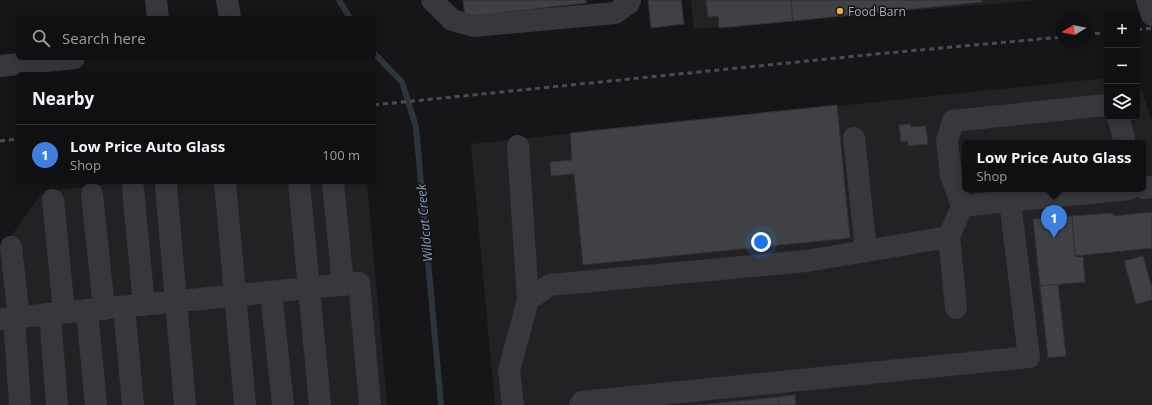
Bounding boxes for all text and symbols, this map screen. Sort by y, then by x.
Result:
place label: Food Barn [848,3,906,20]
marker: Food Barn [835,6,845,16]
north arrow [1056,12,1092,48]
map controls [1104,12,1140,120]
button: + [1104,12,1140,48]
search box [16,16,376,60]
icon: search [30,27,52,49]
text: Search here [62,28,146,48]
button: − [1104,48,1140,84]
button: layers [1104,84,1140,120]
text: Nearby [32,87,94,110]
text: Low Price Auto Glass [70,136,225,156]
popup [962,140,1146,192]
text: 1 [41,146,49,164]
text: 100 m [322,146,360,164]
text: Low Price Auto Glass [976,147,1132,167]
text: Shop [70,156,101,174]
text: Shop [976,167,1007,185]
water label: Wildcat Creek [412,183,436,263]
pin: 1 [1041,205,1067,238]
your location [751,232,771,252]

